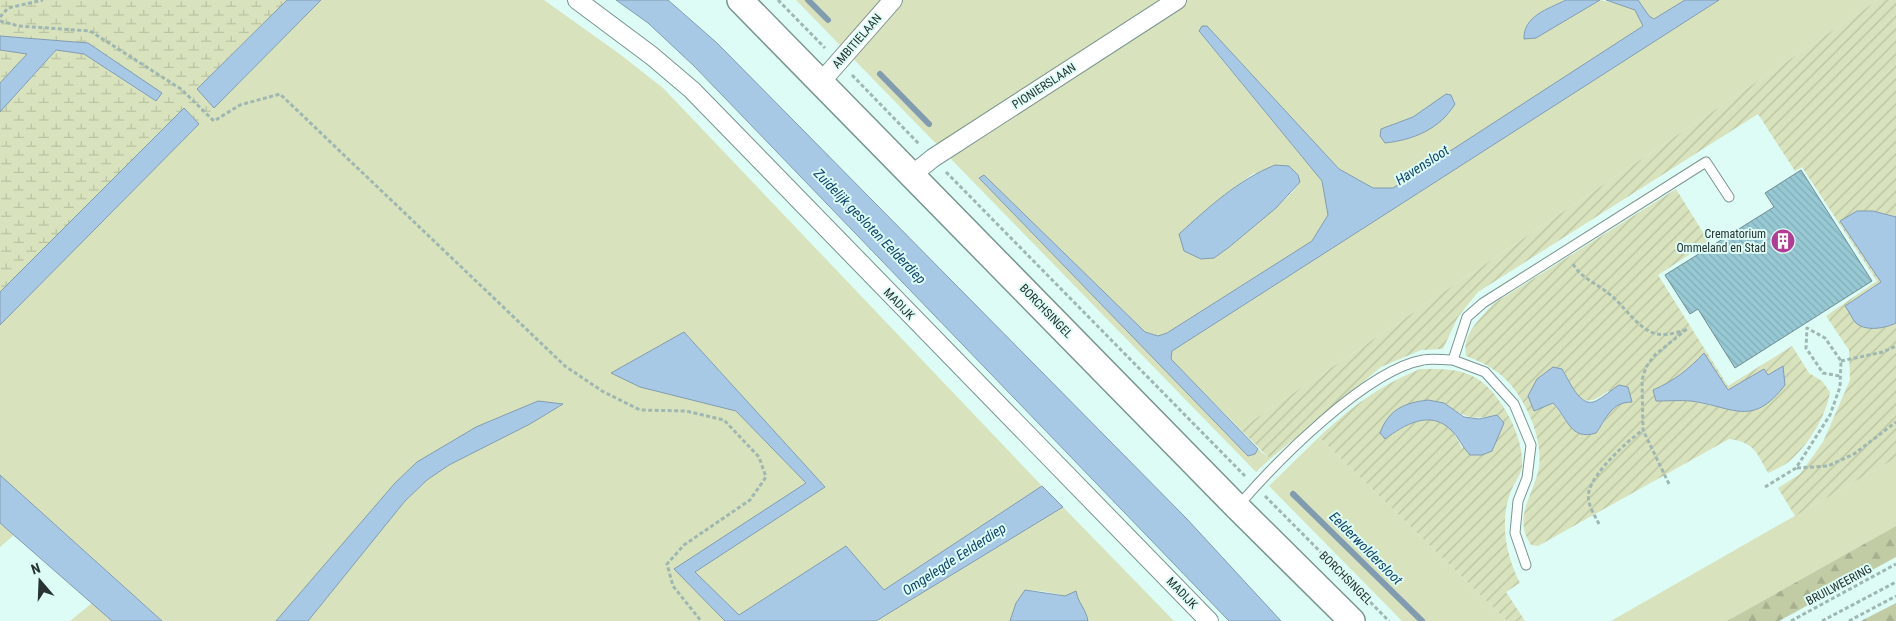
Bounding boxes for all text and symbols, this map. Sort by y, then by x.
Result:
street label: AMBITIELAAN [830,11,884,71]
street label: PIONIERSLAAN [1010,60,1078,112]
water label: Havensloot [1392,141,1453,188]
water label: Zuidelijk gesloten Eelderdiep [810,164,929,287]
place label: Crematorium Ommeland en Stad [1676,227,1766,255]
building icon: Crematorium Ommeland en Stad [1770,228,1796,254]
street label: BORCHSINGEL [1017,281,1075,341]
street label: MADIJK [881,285,918,323]
water label: Eelderwoldersloot [1326,508,1406,588]
water label: Omgelegde Eelderdiep [899,519,1009,598]
street label: BORCHSINGEL [1316,548,1376,608]
north arrow [15,556,65,606]
text: N [29,560,42,578]
street label: BRUILWEERING [1804,562,1874,608]
street label: MADIJK [1164,574,1201,612]

